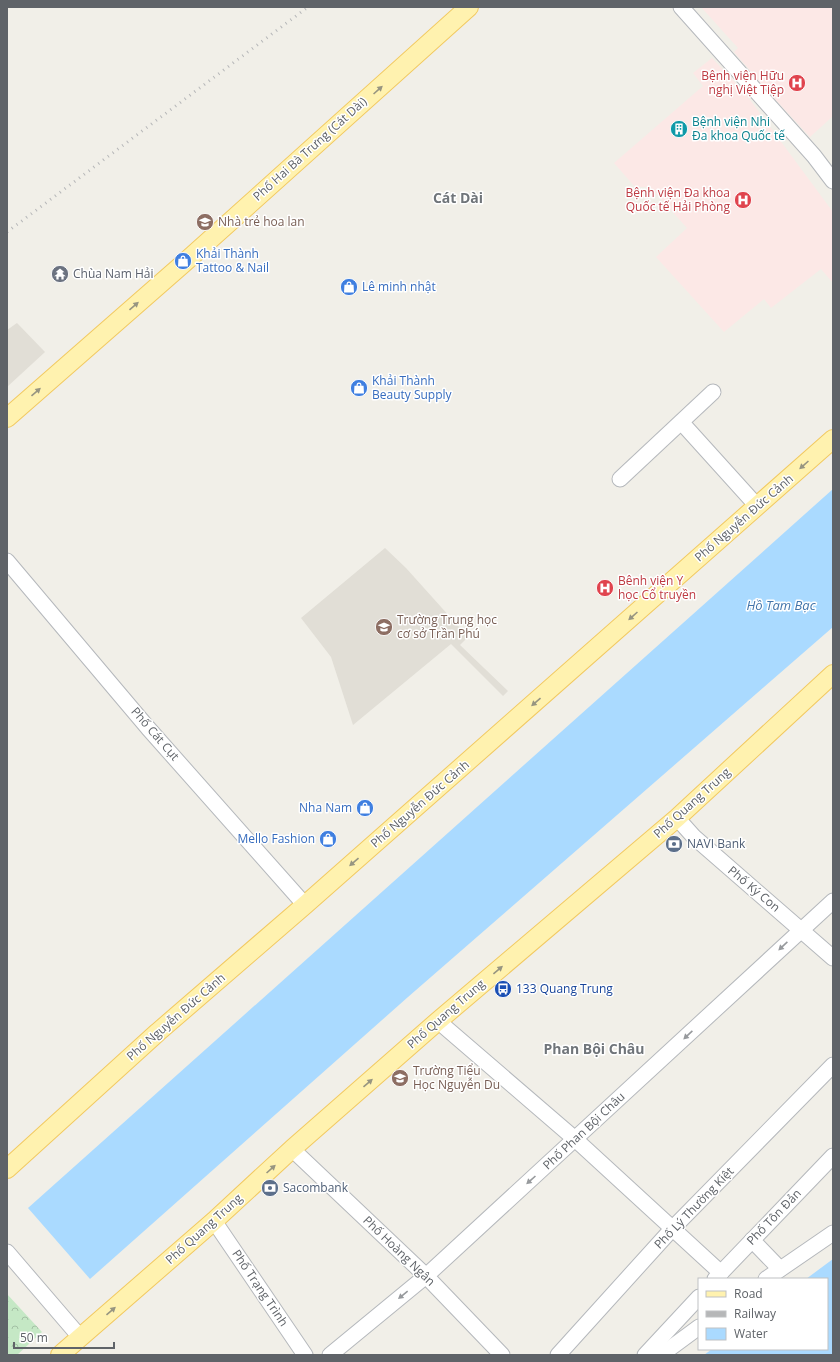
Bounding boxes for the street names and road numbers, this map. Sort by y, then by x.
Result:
street label: Phố Hai Bà Trưng (Cát Dài) [249,93,371,204]
street label: Phố Nguyễn Đức Cảnh [691,470,797,565]
street label: Phố Cát Cụt [127,703,183,764]
street label: Phố Nguyễn Đức Cảnh [367,756,473,851]
street label: Phố Quang Trung [650,763,734,842]
street label: Phố Ký Con [725,862,784,916]
street label: Phố Nguyễn Đức Cảnh [123,969,229,1064]
street label: Phố Quang Trung [403,975,489,1052]
street label: Phố Phan Bội Châu [539,1088,628,1173]
street label: Phố Lý Thường Kiệt [650,1163,737,1252]
street label: Phố Tôn Đản [743,1185,805,1248]
street label: Phố Quang Trung [162,1189,246,1268]
street label: Phố Hoàng Ngân [360,1212,439,1289]
street label: Phố Trạng Trình [228,1246,292,1330]

